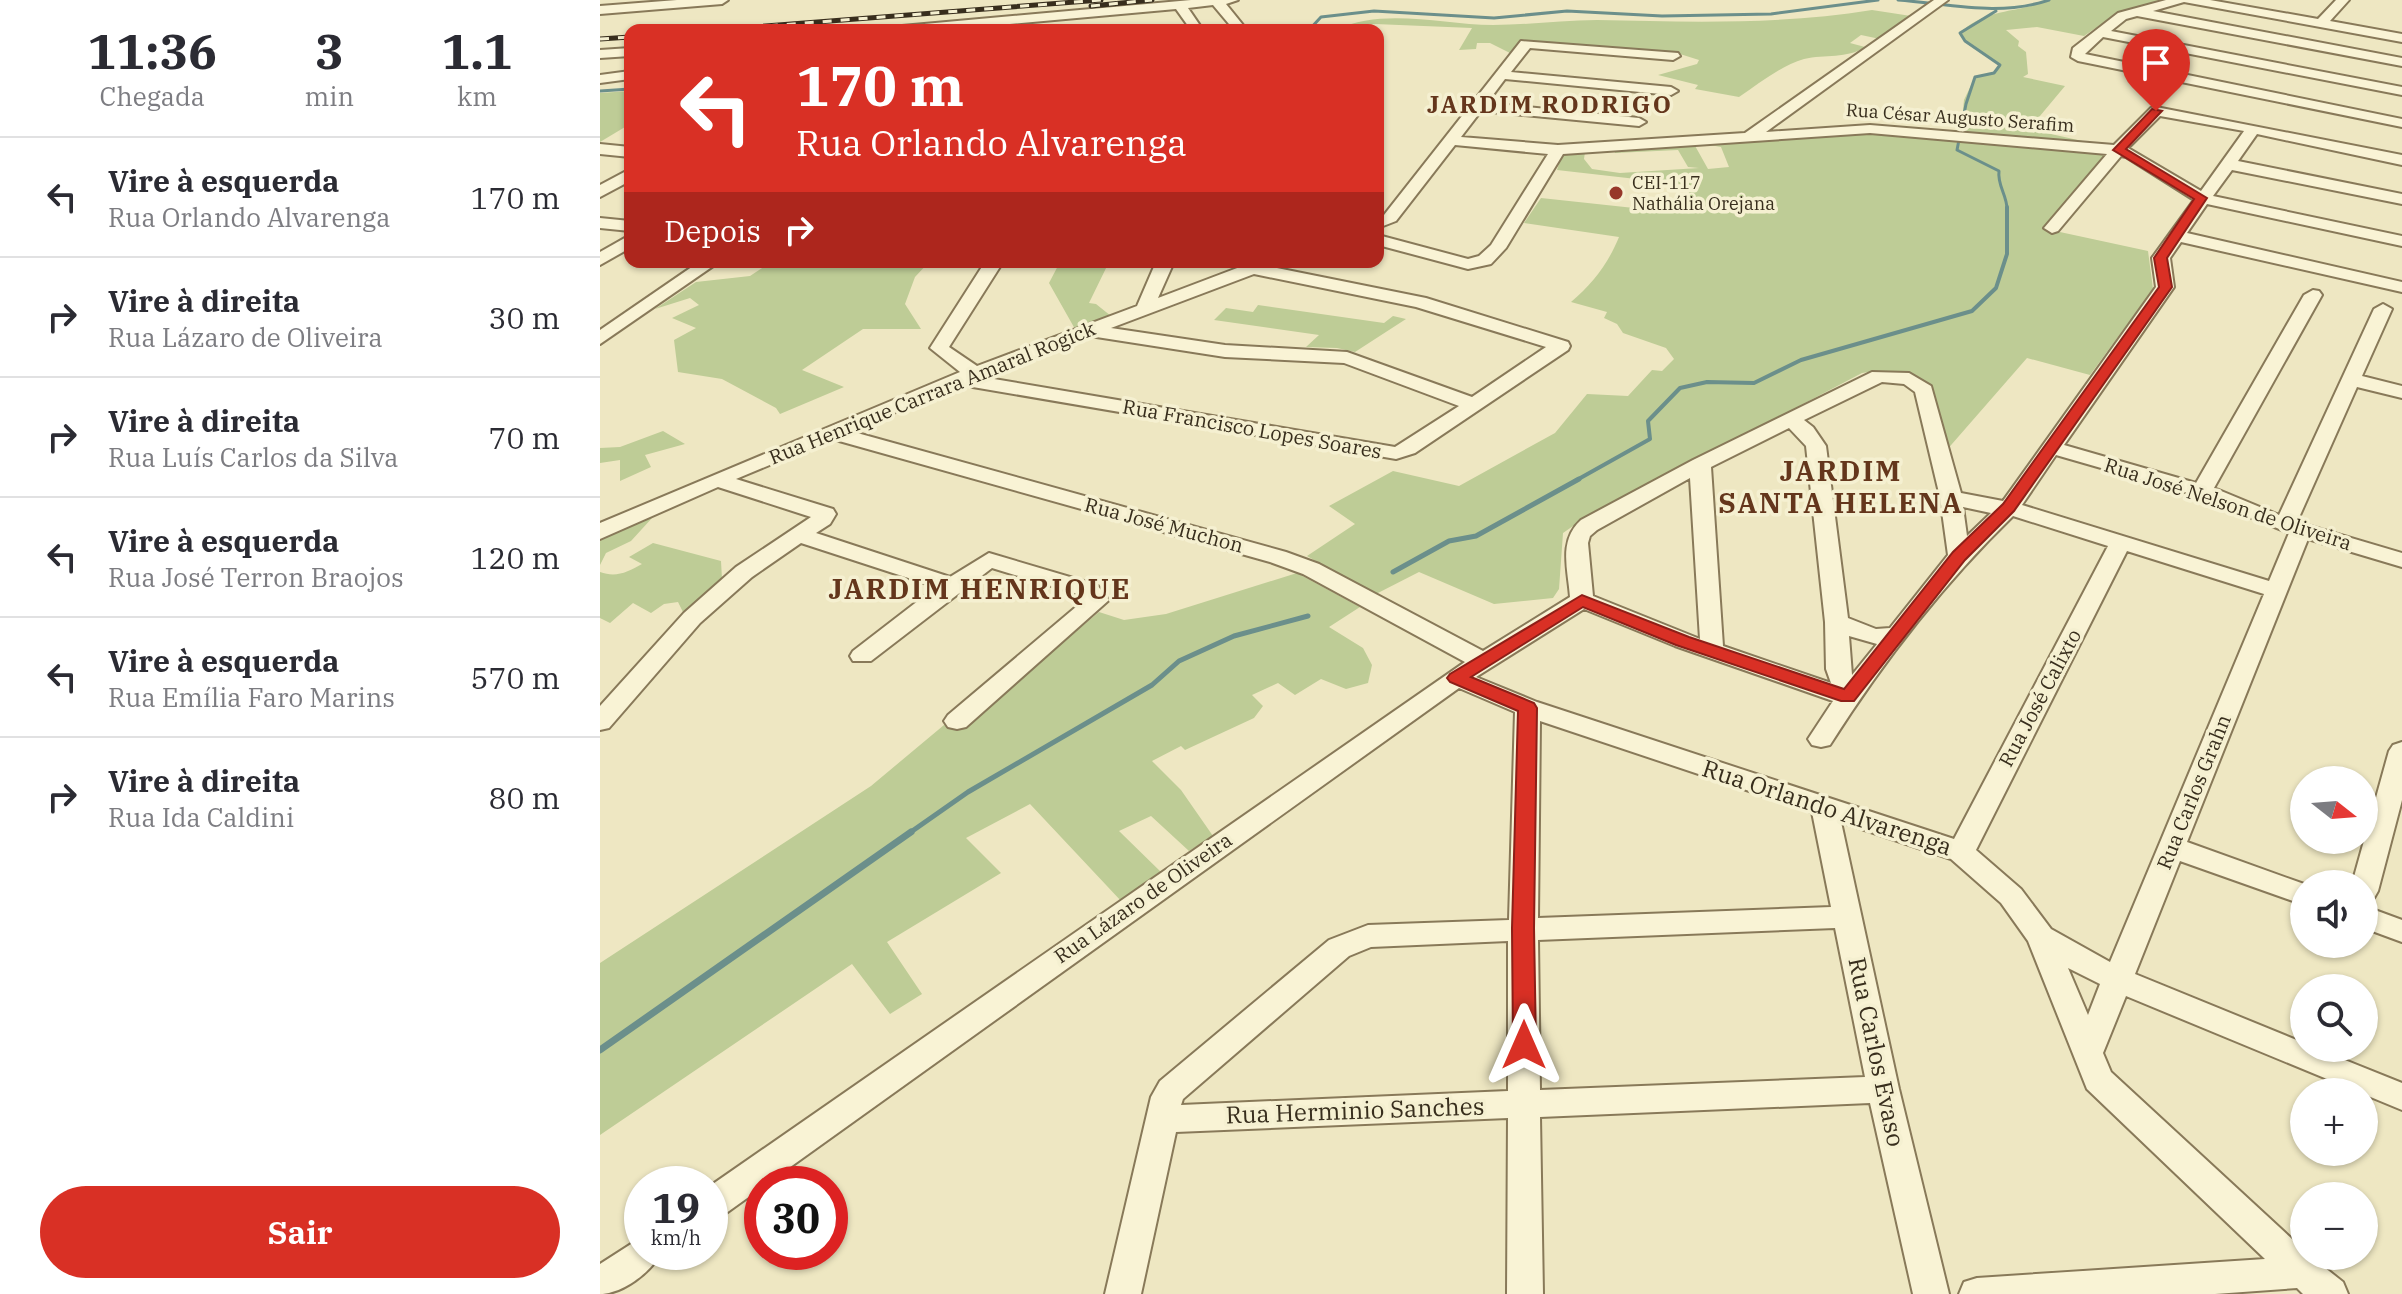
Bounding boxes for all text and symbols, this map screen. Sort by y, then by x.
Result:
text: 11:36 [87,20,217,82]
text: 3 [315,20,344,82]
text: 1.1 [441,20,513,82]
pin [2122,29,2190,111]
icon: arrive [2134,41,2178,85]
text: 170 m [796,49,964,121]
icon: left [664,56,768,160]
text: Chegada [100,79,205,113]
text: min [305,79,354,113]
text: km [457,79,497,113]
district label: JARDIM RODRIGO [1427,88,1673,120]
street label: Rua César Augusto Serafim [1845,98,2075,137]
text: Rua Orlando Alvarenga [796,119,1187,166]
text: Vire à esquerda [108,161,339,200]
place label: CEI-117 Nathália Orejana [1632,171,1775,215]
icon: left [40,175,84,219]
text: 170 m [470,178,560,217]
marker: CEI-117 Nathália Orejana [1607,184,1625,202]
text: Rua Orlando Alvarenga [108,200,390,234]
icon: right [777,208,821,252]
text: Depois [664,211,761,250]
text: Vire à direita [108,281,300,320]
icon: right [40,295,84,339]
text: 30 m [488,298,560,337]
street label: Rua Henrique Carrara Amaral Rogick [765,314,1099,471]
text: Rua Lázaro de Oliveira [108,320,383,354]
street label: Rua Francisco Lopes Soares [1120,392,1384,465]
text: Vire à direita [108,401,300,440]
icon: right [40,415,84,459]
text: 70 m [488,418,560,457]
text: Rua Luís Carlos da Silva [108,440,398,474]
street label: Rua José Nelson de Oliveira [2101,451,2355,556]
district label: JARDIM SANTA HELENA [1718,452,1964,521]
street label: Rua José Muchon [1082,490,1247,559]
text: Vire à esquerda [108,521,339,560]
icon: left [40,535,84,579]
text: 120 m [470,538,560,577]
text: Rua José Terron Braojos [108,560,404,594]
district label: JARDIM HENRIQUE [828,570,1132,607]
street label: Rua José Calixto [1992,624,2087,771]
text: Vire à esquerda [108,641,339,680]
icon: left [40,655,84,699]
text: 570 m [470,658,560,697]
text: Rua Emília Faro Marins [108,680,395,714]
street label: Rua Carlos Grahn [2150,710,2237,873]
street label: Rua Orlando Alvarenga [1698,752,1956,863]
text: Vire à direita [108,761,300,800]
north arrow [2290,766,2378,854]
map controls [2290,766,2378,1270]
icon: right [40,775,84,819]
text: 80 m [488,778,560,817]
text: Rua Ida Caldini [108,800,294,834]
street label: Rua Lázaro de Oliveira [1048,826,1237,969]
button: sound [2290,870,2378,958]
street label: Rua Carlos Evaso [1841,954,1913,1149]
button: search [2290,974,2378,1062]
position arrow [1482,1003,1566,1087]
button: + [2290,1078,2378,1166]
street label: Rua Herminio Sanches [1225,1089,1485,1131]
speed limit sign: 30 [744,1166,848,1270]
text: 19 [652,1182,700,1234]
button: − [2290,1182,2378,1270]
button: Sair [40,1186,560,1278]
text: km/h [651,1224,701,1251]

